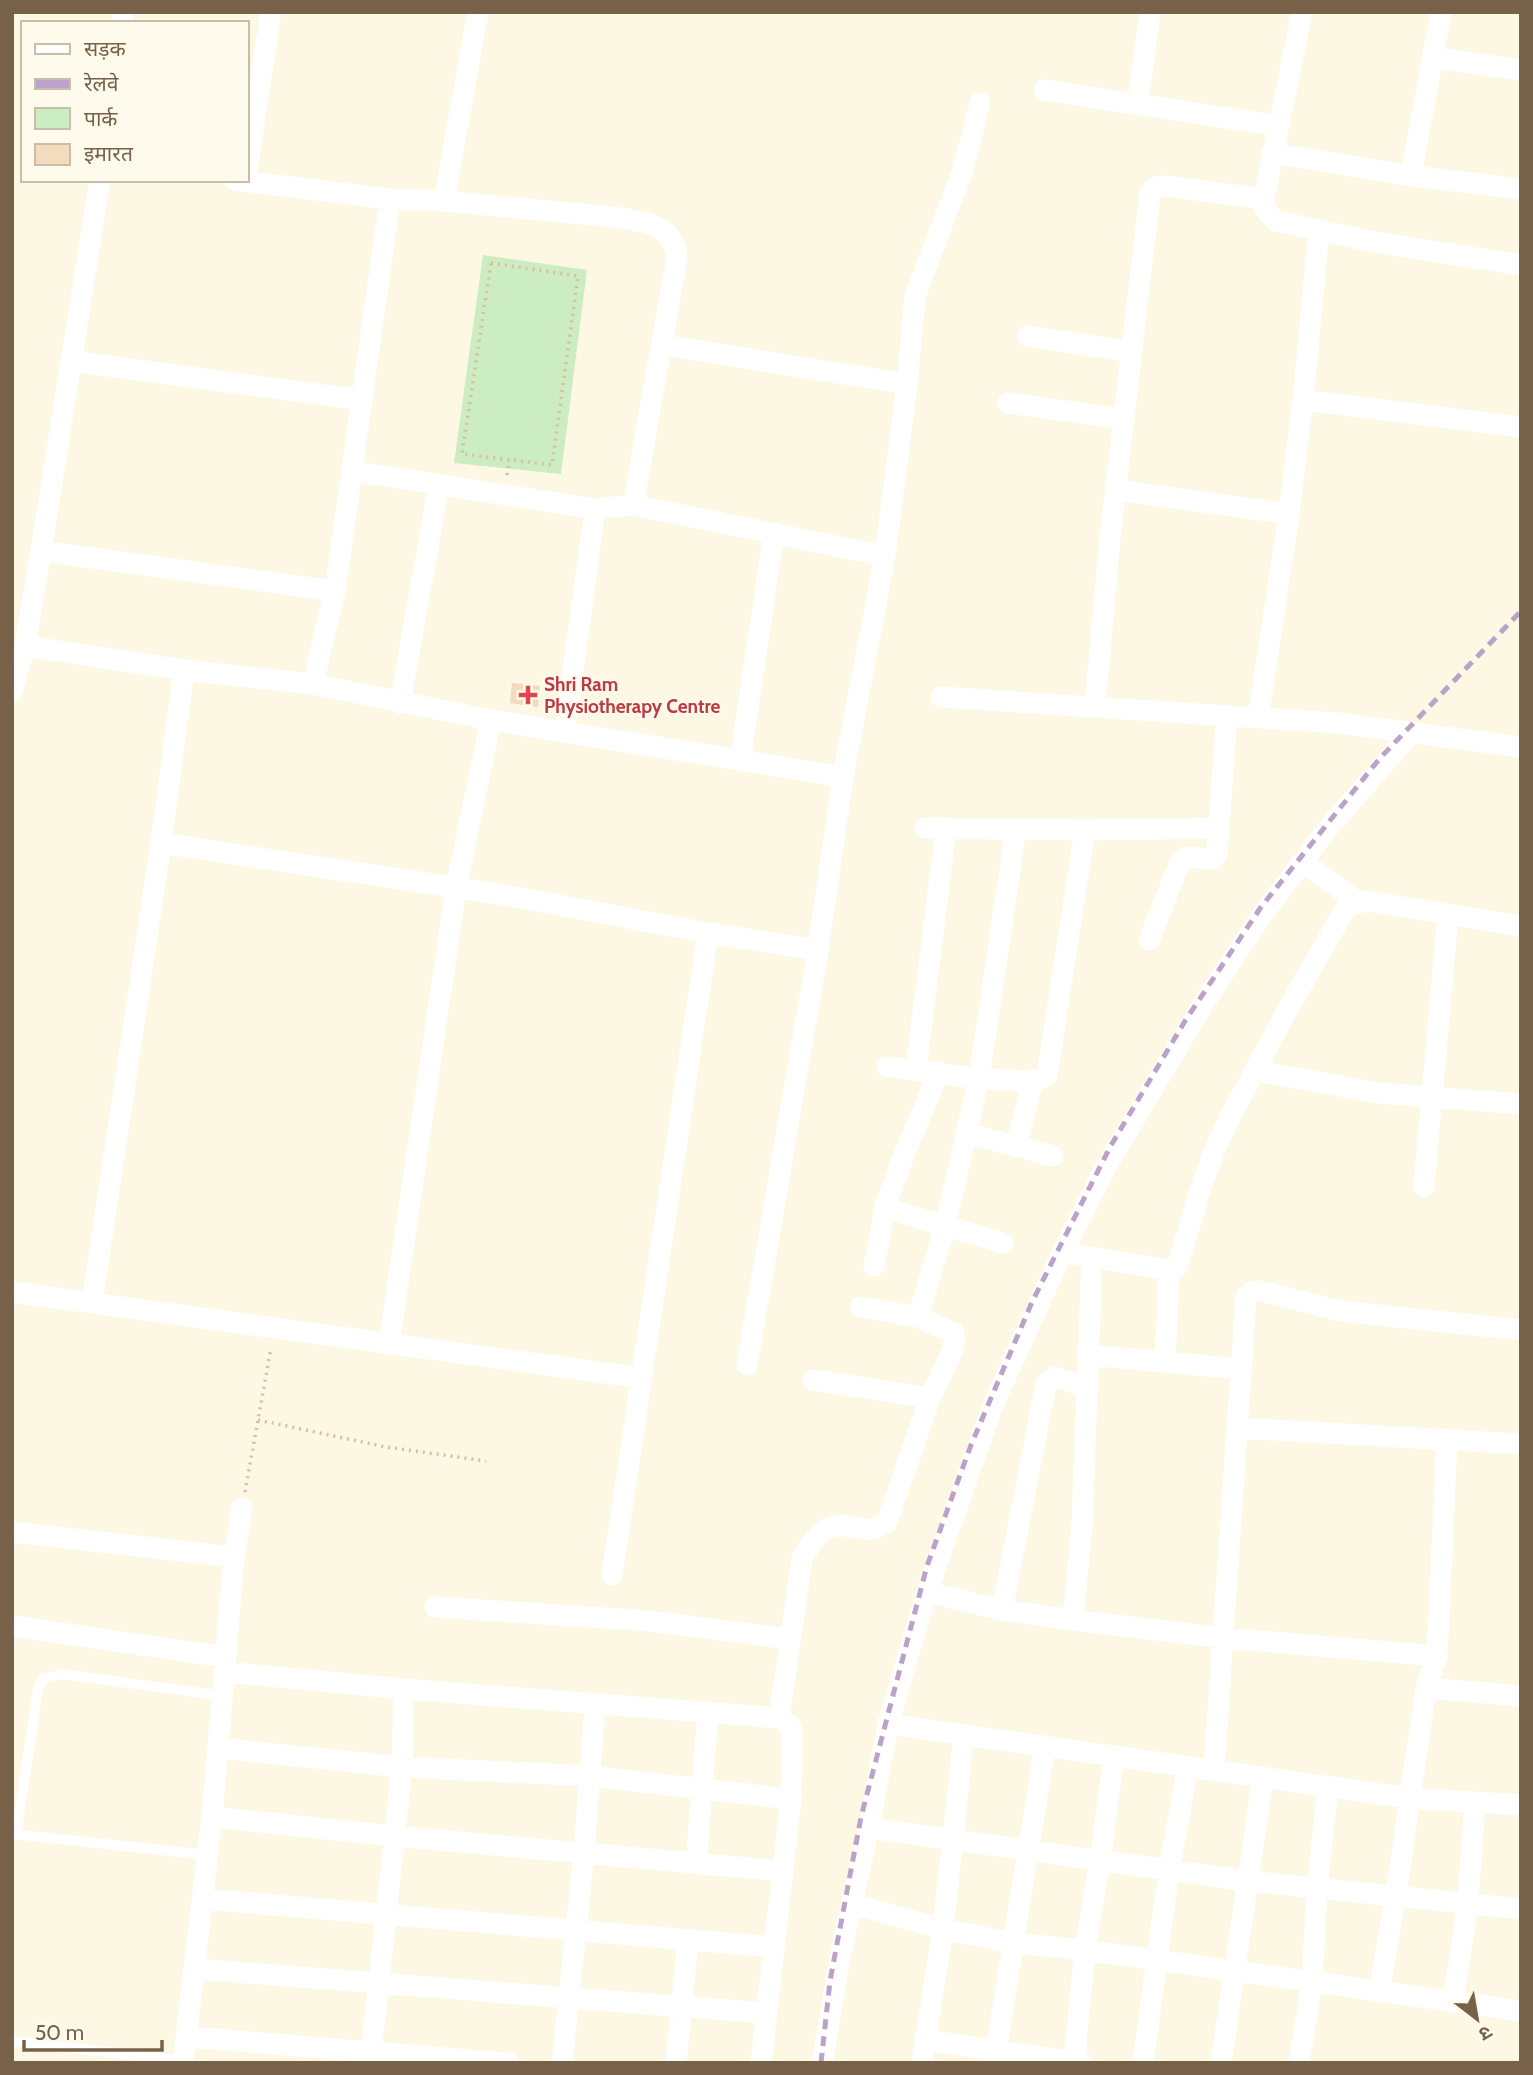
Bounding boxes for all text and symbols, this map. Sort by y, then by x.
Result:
legend [21,21,248,182]
text: सड़क [84,36,126,61]
text: रेलवे [83,71,119,96]
text: पार्क [84,106,118,131]
text: इमारत [84,141,134,166]
place label: Shri Ram Physiotherapy Centre [544,673,721,718]
marker: Shri Ram Physiotherapy Centre [518,685,538,705]
north arrow [1442,1984,1512,2054]
scale bar [24,2008,163,2052]
text: 50 m [35,2020,84,2045]
text: उ [1474,2020,1496,2046]

